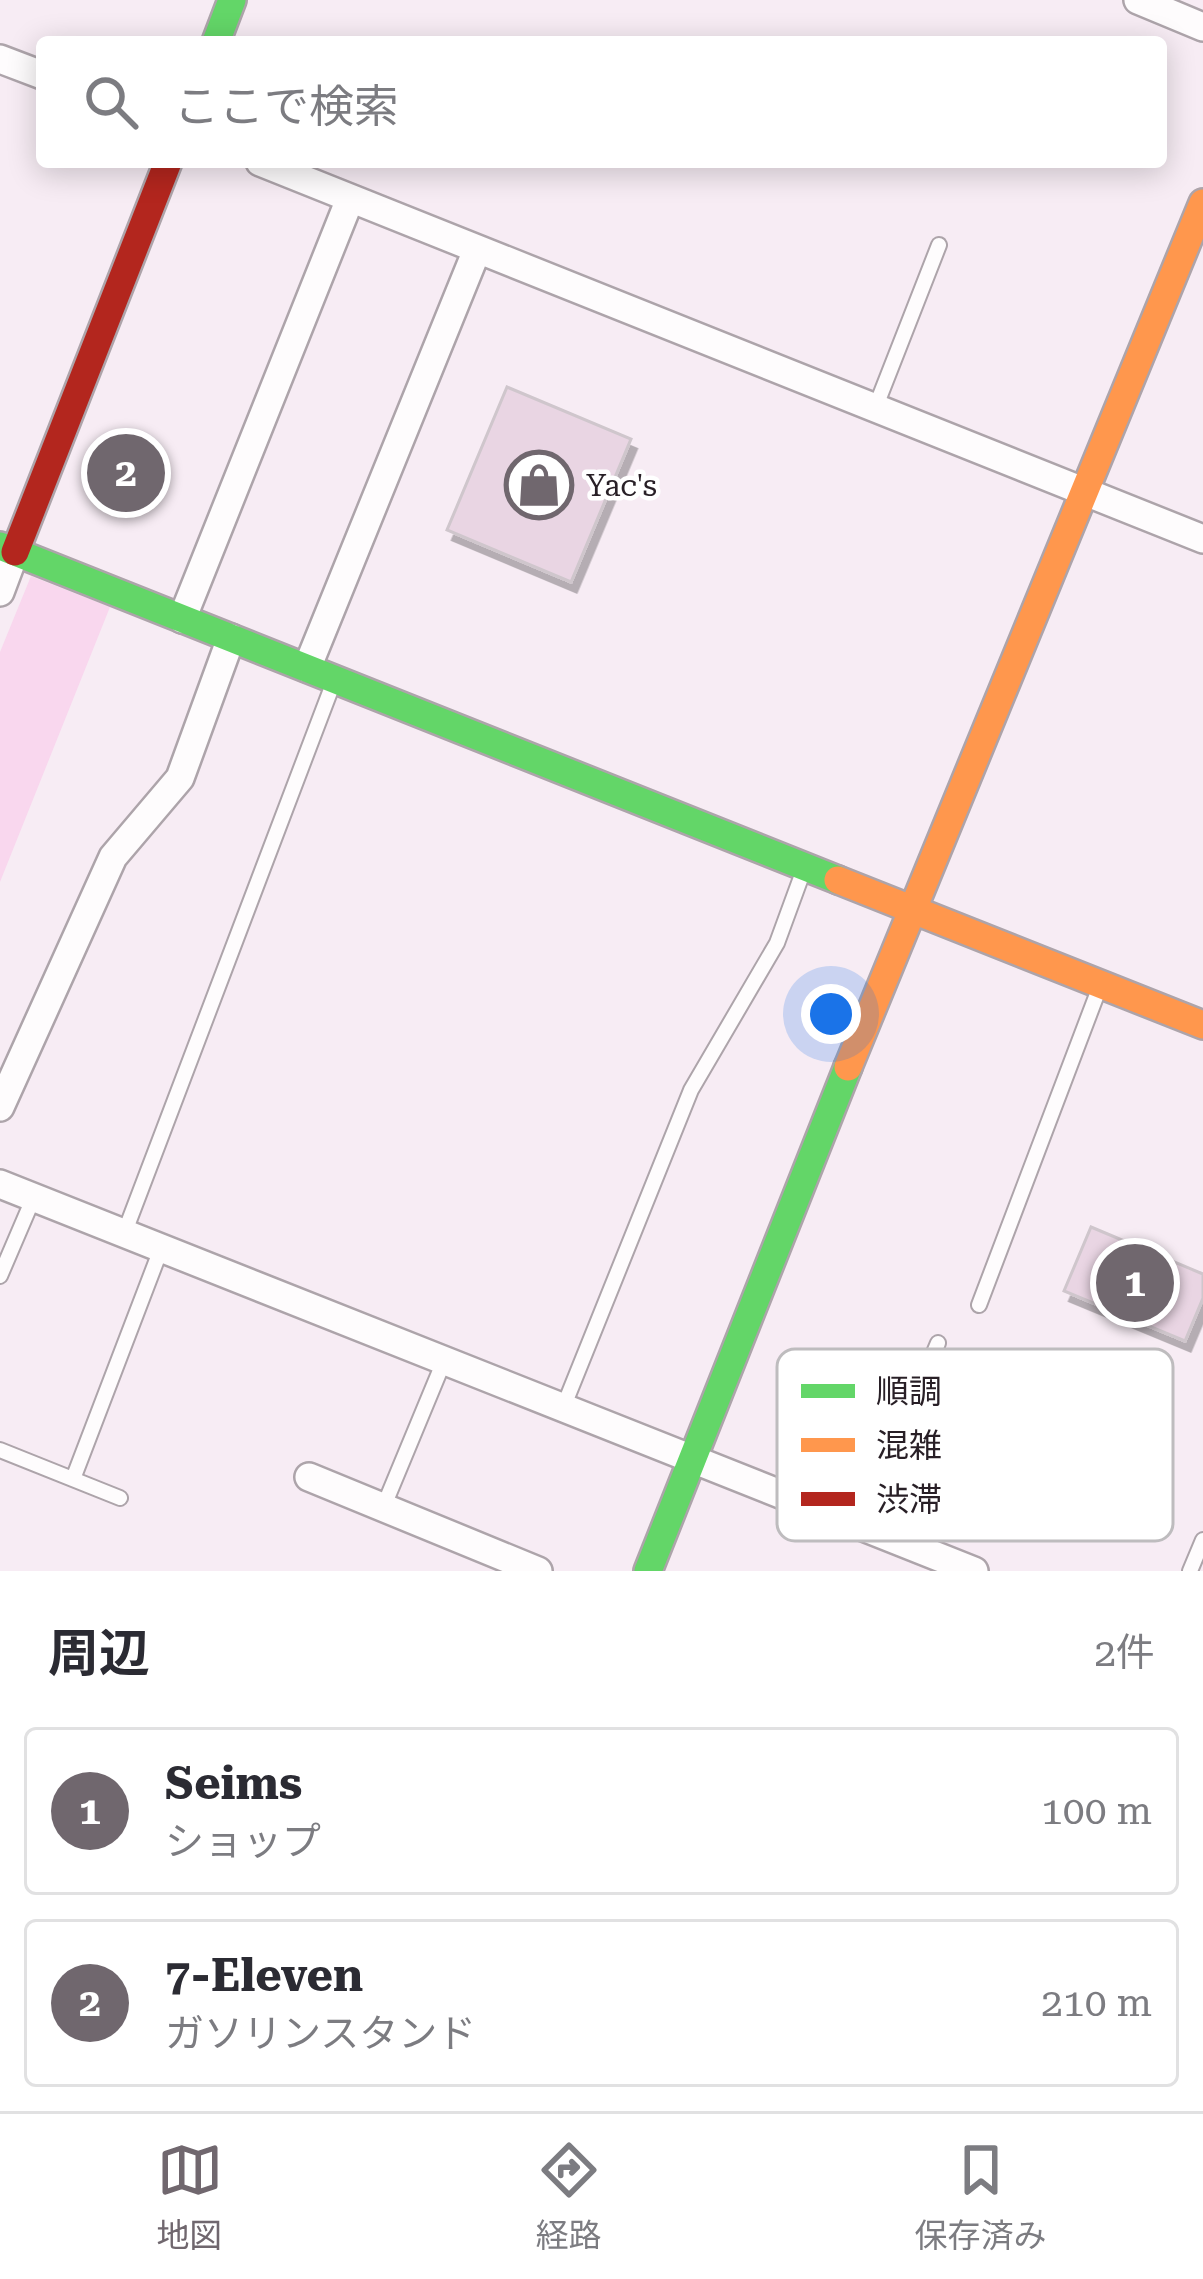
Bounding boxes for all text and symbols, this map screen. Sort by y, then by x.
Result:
search box [36,36,1167,168]
icon: search [78,69,144,135]
text: ここで検索 [174,80,399,133]
pin: 2 [87,428,165,518]
shop icon: Yac's [504,450,574,520]
place label: Yac's [586,468,657,503]
your location [801,984,861,1044]
pin: 1 [1096,1238,1174,1328]
legend [777,1349,1173,1541]
text: 順調 [876,1372,942,1411]
text: 混雑 [876,1426,942,1465]
text: 渋滞 [876,1480,942,1519]
text: 周辺 [48,1624,150,1683]
text: 2件 [1094,1630,1155,1676]
text: Seims [165,1757,302,1810]
text: 1 [79,1788,101,1834]
text: 100 m [1041,1788,1152,1834]
text: ショップ [165,1819,321,1865]
text: 7-Eleven [165,1949,363,2002]
text: 2 [79,1980,101,2026]
text: 210 m [1041,1980,1152,2026]
text: ガソリンスタンド [165,2011,476,2057]
tab: 地図 [157,2137,223,2257]
tab: 経路 [536,2137,602,2257]
tab: 保存済み [915,2137,1047,2257]

